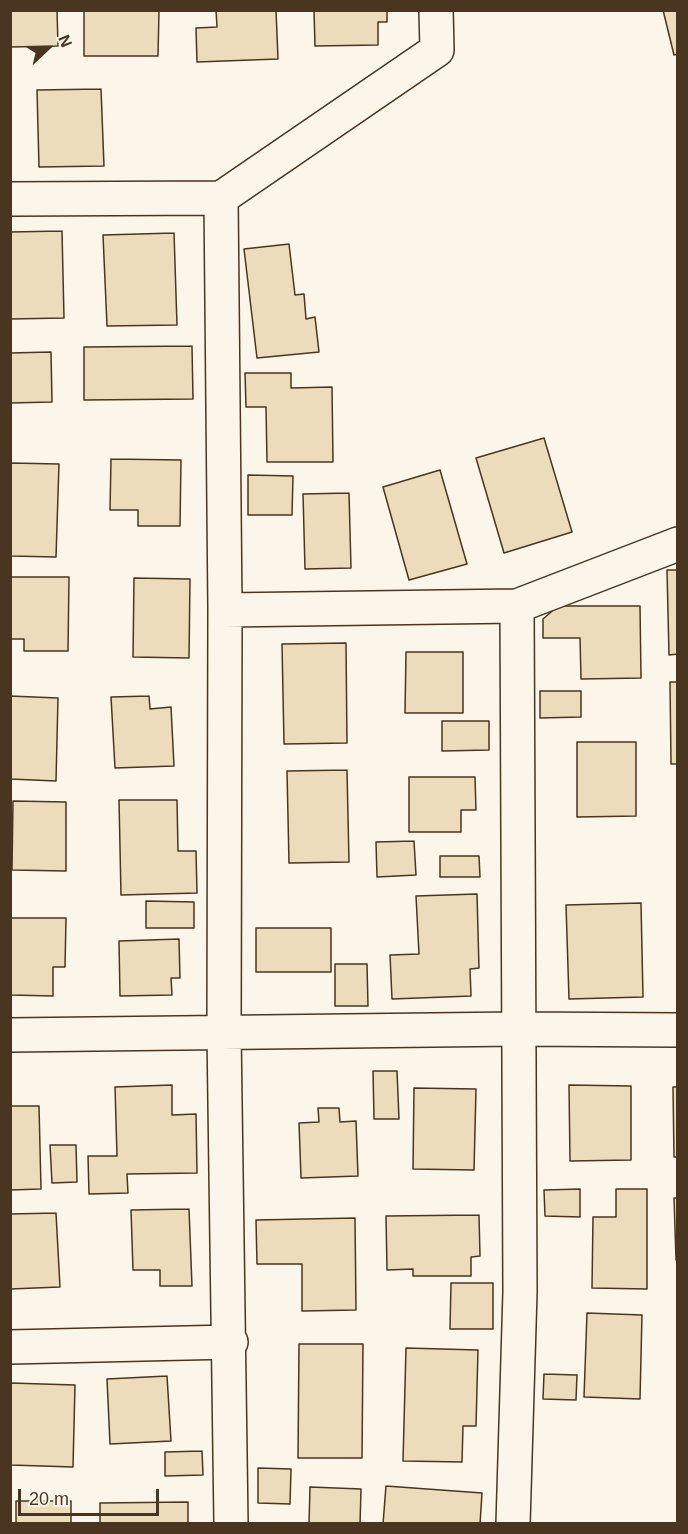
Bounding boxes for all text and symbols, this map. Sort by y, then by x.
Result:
north arrow [18,18,78,78]
text: N [55,33,75,50]
scale bar [21,1477,162,1515]
text: 20 m [29,1489,69,1509]

